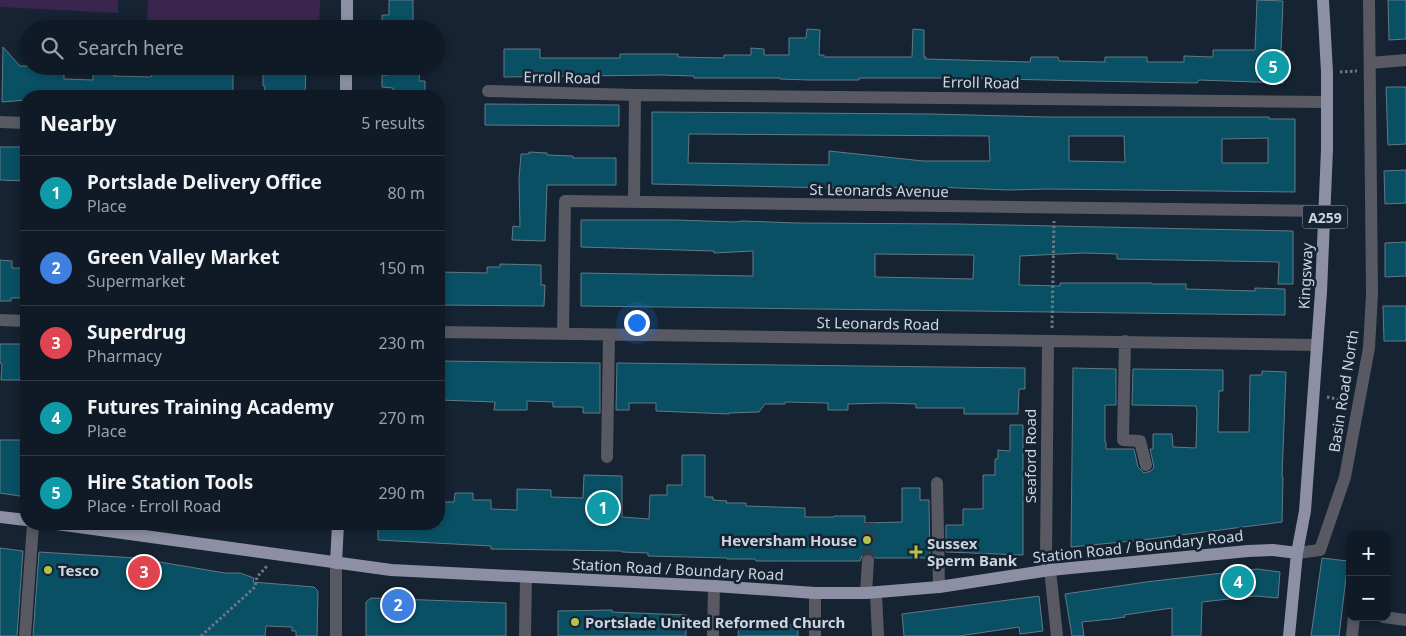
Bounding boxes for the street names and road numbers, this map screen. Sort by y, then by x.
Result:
street label: Erroll Road [523,66,601,88]
street label: Erroll Road [942,71,1020,93]
street label: St Leonards Avenue [809,179,949,201]
road number: A259 [1302,206,1348,228]
street label: Kingsway [1293,242,1317,310]
street label: St Leonards Road [816,312,940,334]
street label: Basin Road North [1323,328,1363,454]
street label: Seaford Road [1020,409,1040,503]
street label: Station Road / Boundary Road [1032,525,1244,567]
street label: Station Road / Boundary Road [572,553,784,585]

